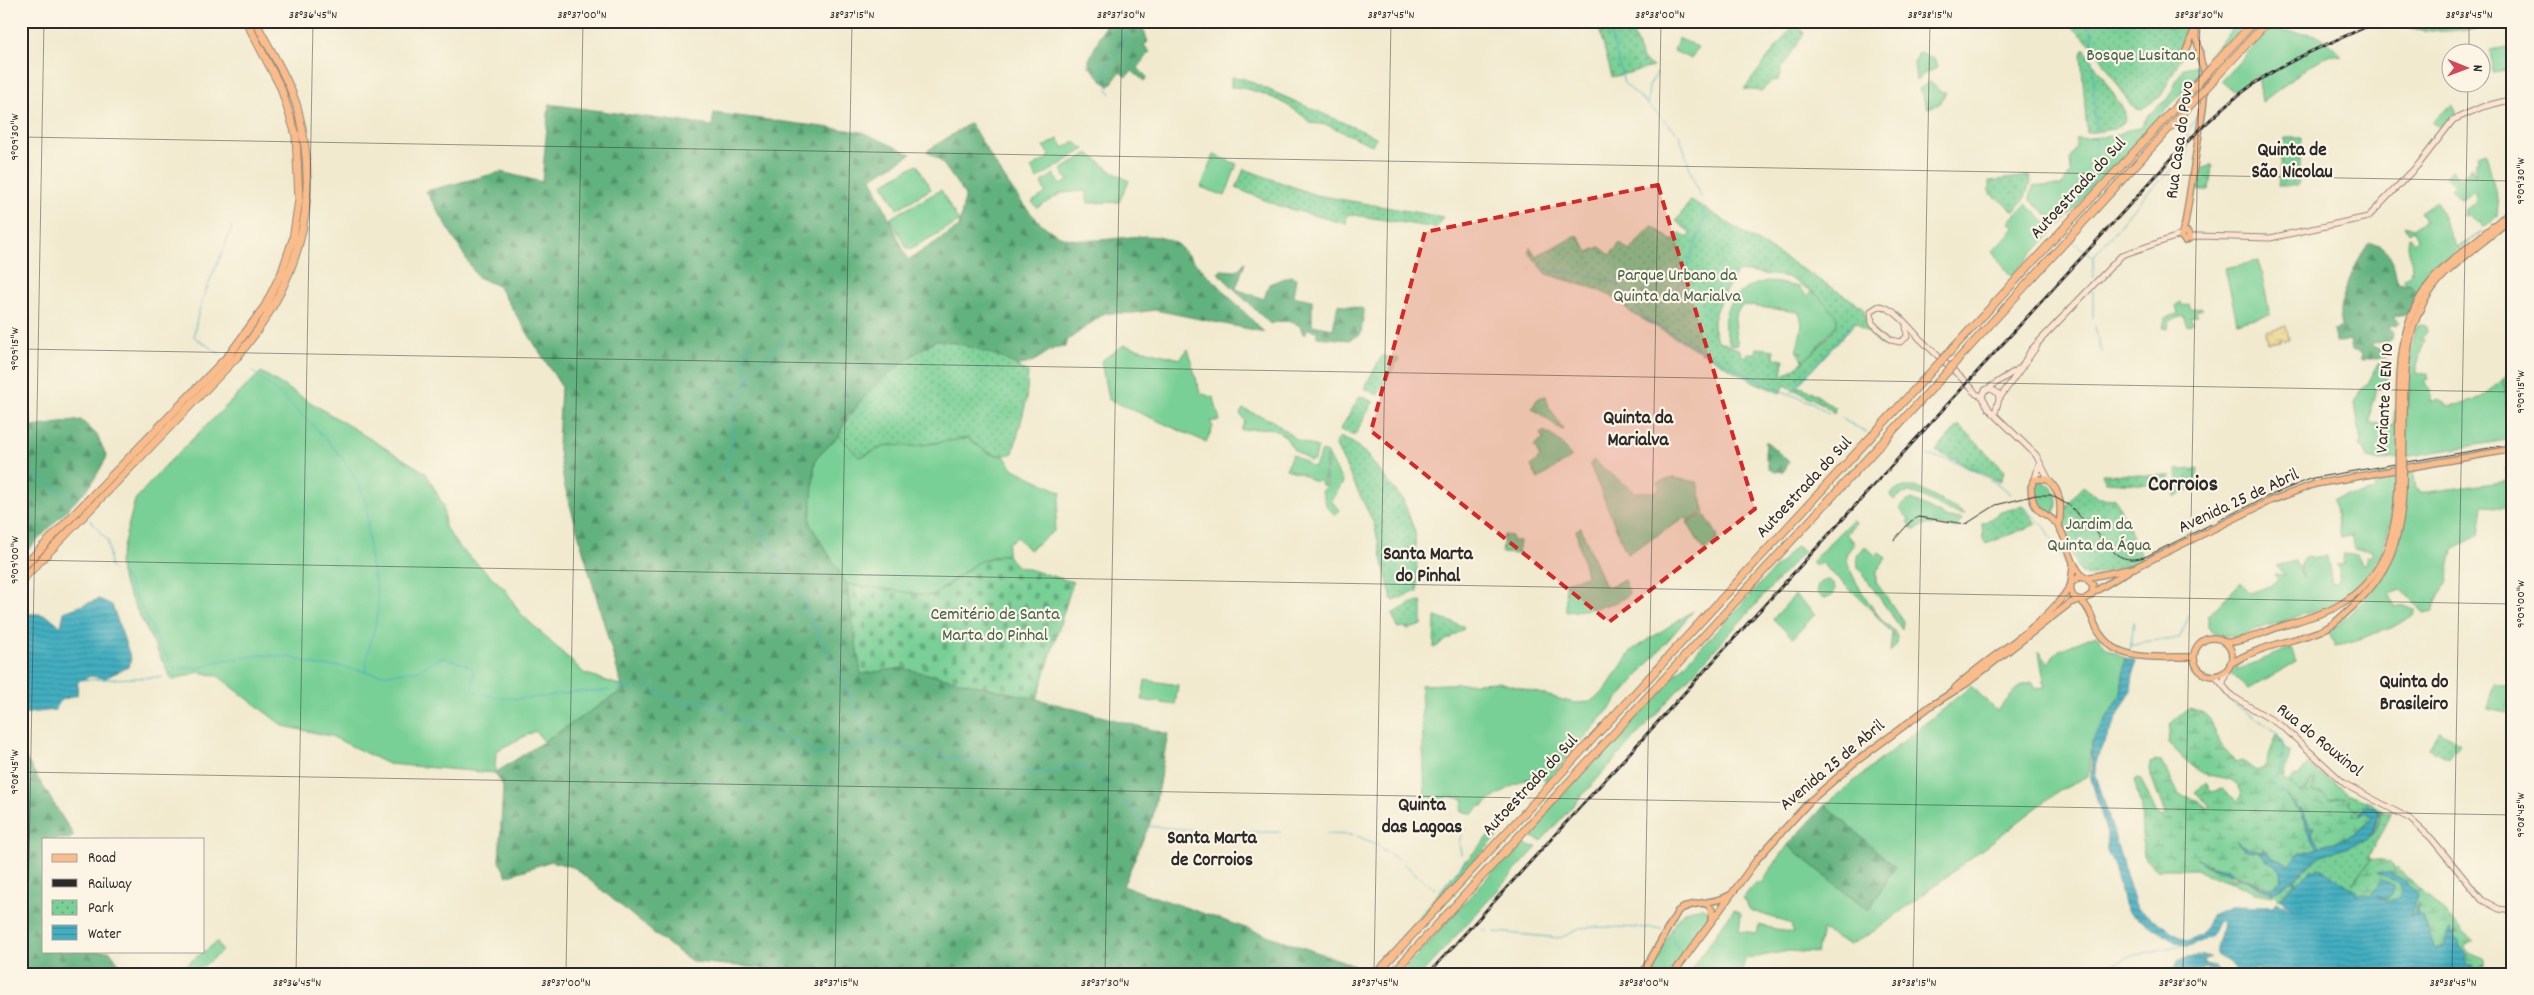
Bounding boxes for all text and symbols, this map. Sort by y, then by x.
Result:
text: 38°36'45"N [289,7,337,24]
text: 38°37'00"N [557,7,607,24]
text: 38°37'15"N [830,7,874,24]
text: 38°37'30"N [1097,7,1145,24]
text: 38°37'45"N [1367,7,1415,24]
text: 38°38'00"N [1635,7,1685,24]
text: 38°38'15"N [1908,7,1953,24]
text: 38°38'30"N [2175,7,2223,24]
text: 38°38'45"N [2445,7,2493,24]
north arrow [2442,42,2492,92]
park label: Bosque Lusitano [2086,44,2196,69]
text: N [2467,65,2487,72]
street label: Rua Casa do Povo [2160,79,2202,201]
text: 9°09'30"W [7,114,24,160]
street label: Autoestrada do Sul [2025,132,2133,245]
district label: Quinta de São Nicolau [2251,138,2333,187]
text: 9°09'30"W [2513,158,2530,204]
park label: Parque Urbano da Quinta da Marialva [1613,264,1741,310]
text: 9°09'15"W [7,327,24,371]
street label: Variante à EN 10 [2371,342,2401,454]
text: 9°09'15"W [2513,370,2530,414]
district label: Quinta da Marialva [1603,406,1674,455]
street label: Autoestrada do Sul [1751,431,1859,544]
street label: Avenida 25 de Abril [2175,463,2304,541]
district label: Corroios [2148,470,2218,501]
park label: Jardim da Quinta da Água [2047,513,2151,559]
text: 9°09'00"W [7,536,24,584]
district label: Santa Marta do Pinhal [1383,542,1474,591]
text: 9°09'00"W [2513,580,2530,628]
park label: Cemitério de Santa Marta do Pinhal [930,603,1060,649]
district label: Quinta do Brasileiro [2379,670,2449,719]
street label: Rua do Rouxinol [2270,698,2368,784]
street label: Avenida 25 de Abril [1775,714,1892,818]
street label: Autoestrada do Sul [1477,729,1585,842]
text: 9°08'45"W [7,750,24,794]
district label: Quinta das Lagoas [1382,793,1462,842]
text: 9°08'45"W [2513,793,2530,837]
district label: Santa Marta de Corroios [1167,826,1258,875]
legend [42,838,205,952]
text: Road [88,848,116,870]
text: Railway [88,874,132,896]
text: Park [88,898,114,920]
text: Water [88,924,122,946]
text: 38°36'45"N [273,975,321,992]
text: 38°37'00"N [541,975,591,992]
text: 38°37'15"N [814,975,858,992]
text: 38°37'30"N [1081,975,1129,992]
text: 38°37'45"N [1351,975,1399,992]
text: 38°38'00"N [1619,975,1669,992]
text: 38°38'15"N [1892,975,1937,992]
text: 38°38'30"N [2159,975,2207,992]
text: 38°38'45"N [2429,975,2477,992]

